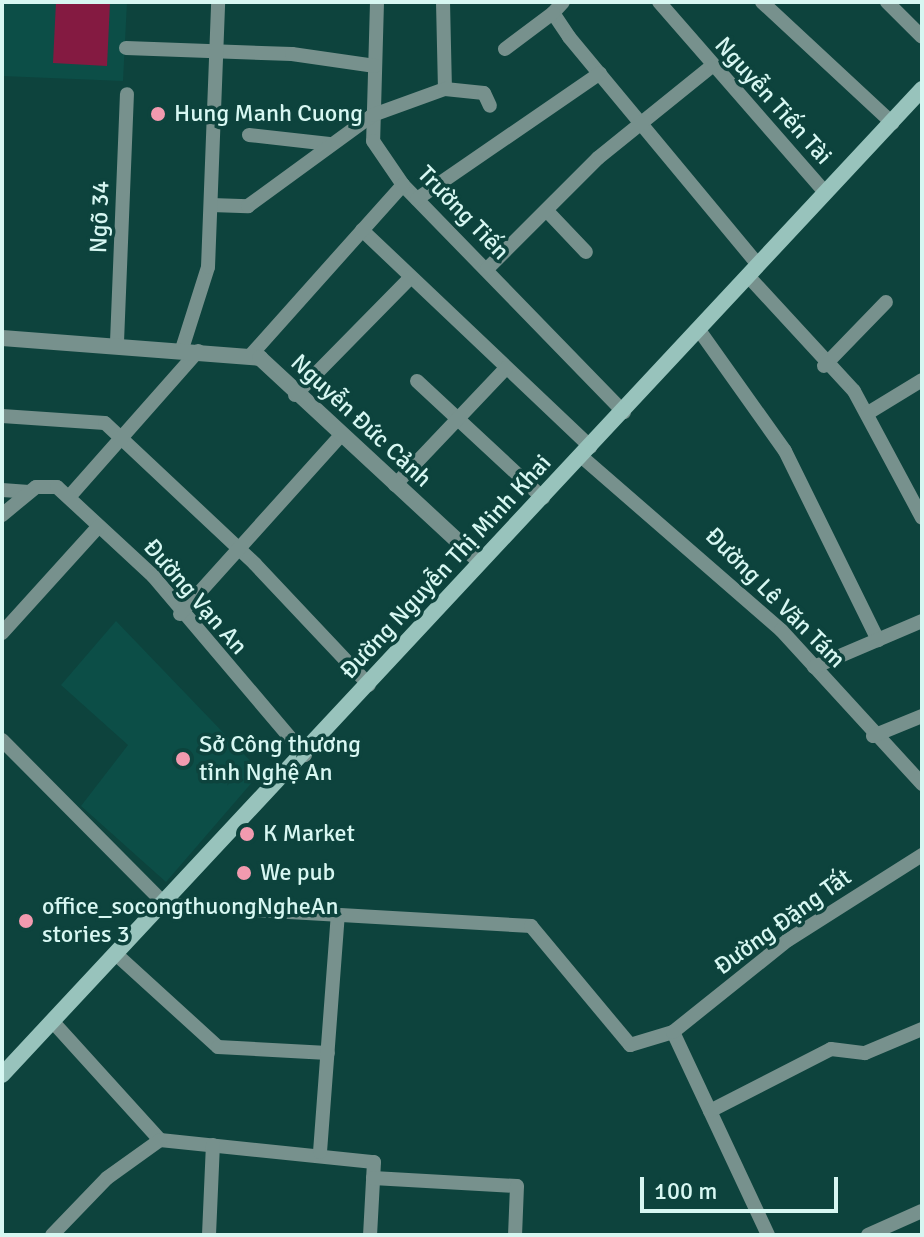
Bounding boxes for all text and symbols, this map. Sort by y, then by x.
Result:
street label: Nguyễn Tiến Tài [708,31,838,171]
place label: Hung Manh Cuong [174,100,363,128]
marker: Hung Manh Cuong [149,105,167,123]
street label: Trường Tiến [411,160,515,266]
street label: Ngõ 34 [84,180,116,254]
street label: Nguyễn Đức Cảnh [285,348,437,494]
street label: Đường Nguyễn Thị Minh Khai [334,449,558,685]
street label: Đường Lê Văn Tám [699,522,851,674]
street label: Đường Vạn An [137,533,253,661]
place label: Sở Công thương tỉnh Nghệ An [199,731,361,787]
marker: Sở Công thương tỉnh Nghệ An [174,750,192,768]
place label: K Market [263,820,355,848]
marker: K Market [238,825,256,843]
place label: We pub [260,859,335,887]
street label: Đường Đặng Tất [709,863,857,981]
marker: We pub [235,864,253,882]
place label: office_socongthuongNgheAn stories 3 [42,893,339,949]
marker: office_socongthuongNgheAn stories 3 [17,912,35,930]
scale bar [644,1161,842,1211]
text: 100 m [654,1176,717,1206]

